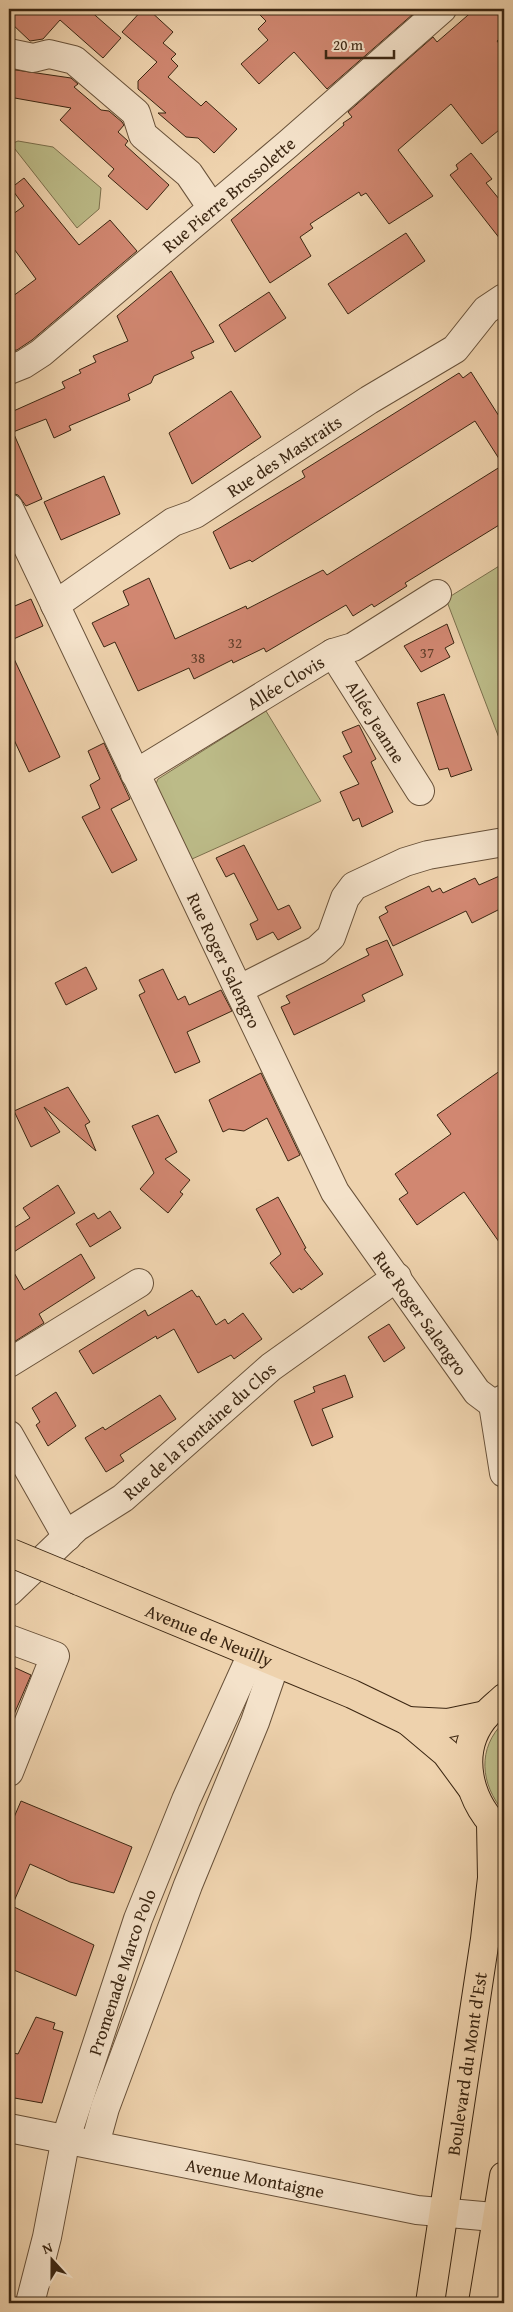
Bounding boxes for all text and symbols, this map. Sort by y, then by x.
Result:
scale bar [326,28,393,60]
text: 20 m [333,34,364,55]
street label: Rue Pierre Brossolette [156,130,301,259]
street label: Rue des Mastraits [221,408,347,503]
house number: 32 [228,632,242,653]
house number: 37 [420,642,434,663]
house number: 38 [191,647,205,668]
street label: Allée Clovis [241,648,329,716]
street label: Allée Jeanne [340,675,412,768]
street label: Rue Roger Salengro [181,888,268,1032]
street label: Rue Roger Salengro [367,1245,474,1381]
street label: Rue de la Fontaine du Clos [117,1355,282,1506]
street label: Avenue de Neuilly [142,1597,277,1673]
street label: Promenade Marco Polo [81,1884,162,2059]
street label: Boulevard du Mont d'Est [439,1969,493,2157]
street label: Avenue Montaigne [183,2150,327,2205]
north arrow [28,2234,78,2284]
text: N [39,2237,56,2259]

